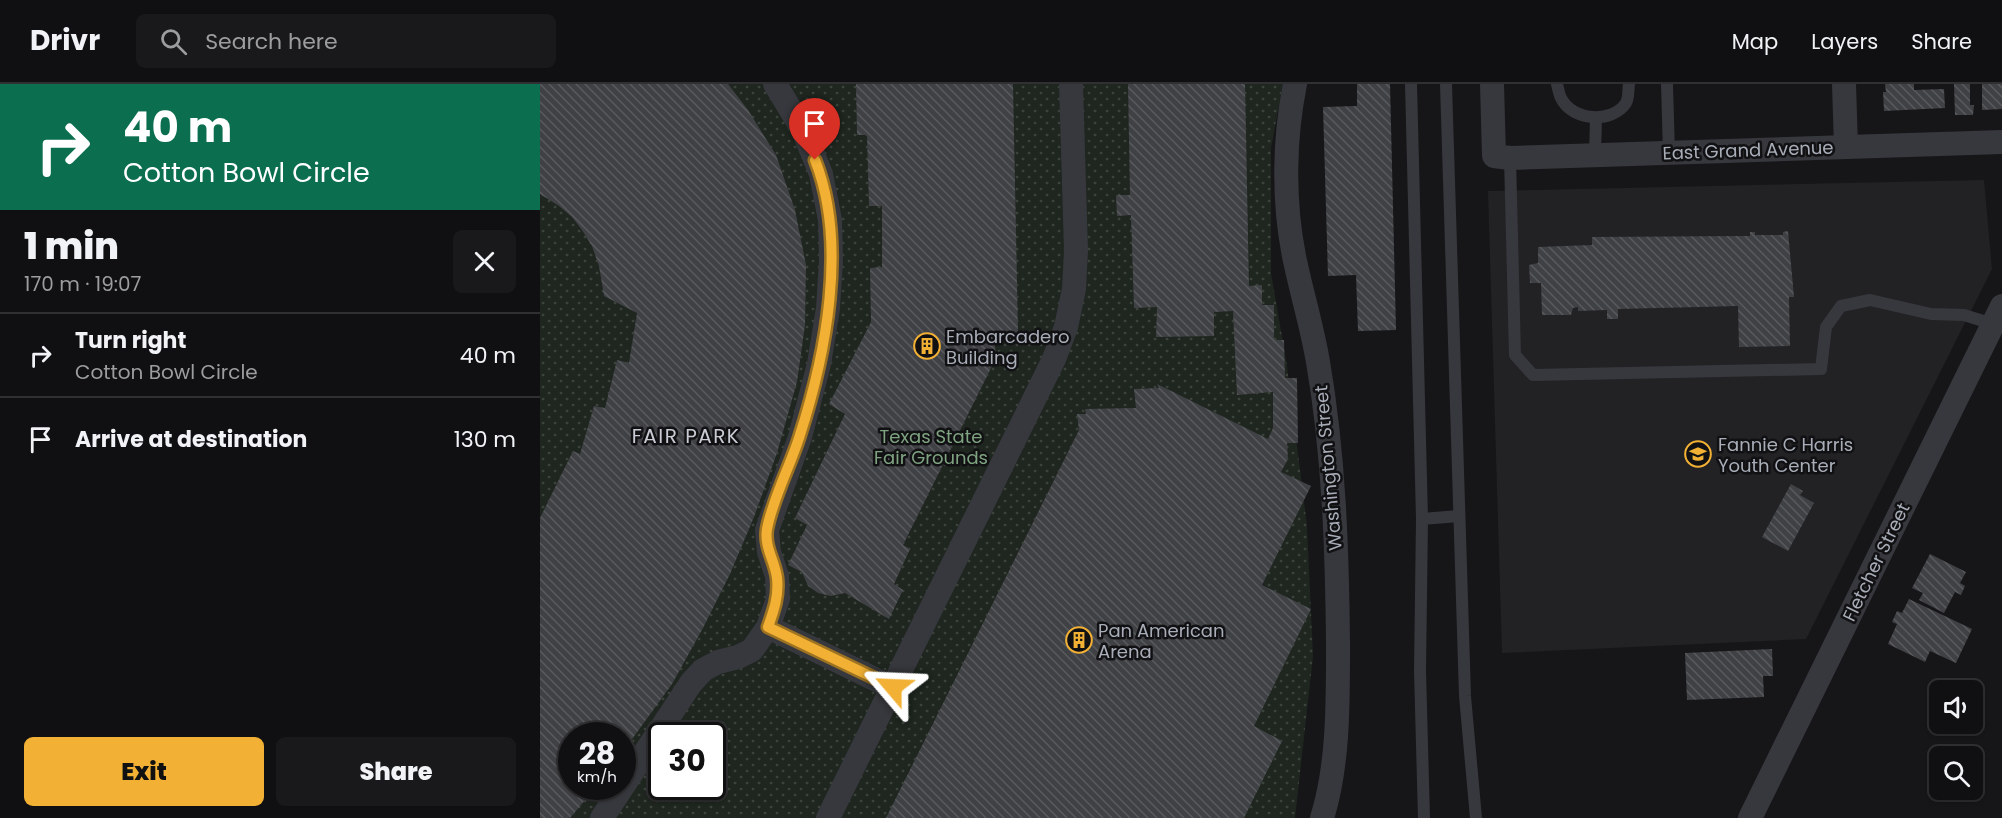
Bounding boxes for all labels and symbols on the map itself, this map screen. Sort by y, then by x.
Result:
pin [789,98,840,160]
street label: East Grand Avenue [1662,135,1834,165]
place label: Embarcadero Building [946,324,1069,370]
building icon: Embarcadero Building [912,331,942,361]
street label: Washington Street [1308,384,1348,552]
district label: FAIR PARK [632,422,740,450]
park label: Texas State Fair Grounds [874,424,988,470]
place label: Fannie C Harris Youth Center [1718,432,1853,478]
school or university icon: Fannie C Harris Youth Center [1683,439,1713,469]
street label: Fletcher Street [1836,499,1916,625]
place label: Pan American Arena [1098,618,1225,664]
building icon: Pan American Arena [1064,625,1094,655]
position arrow [861,655,925,719]
speed limit sign: 30 [648,722,726,800]

